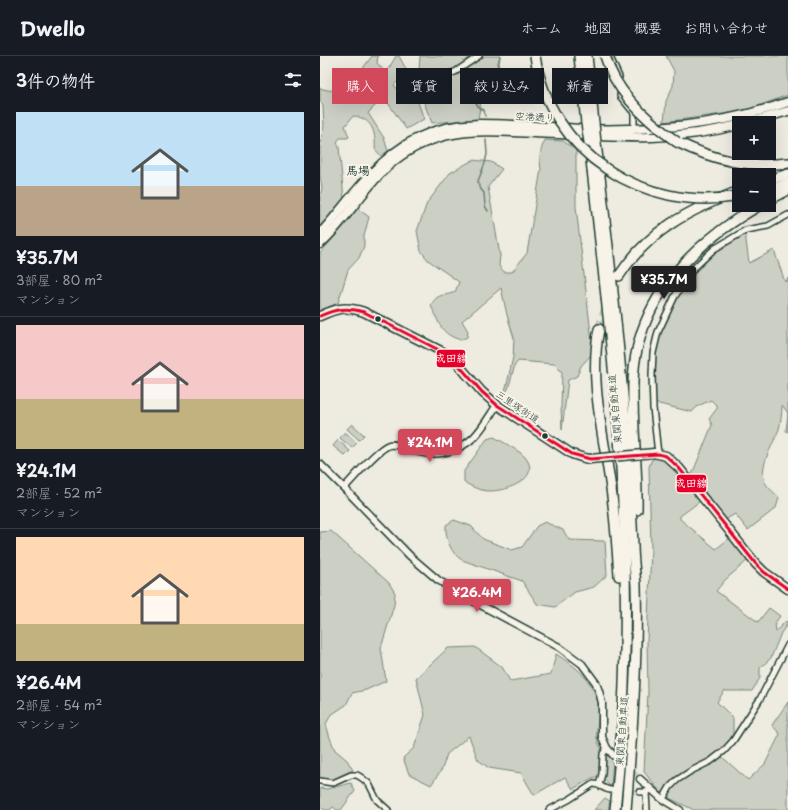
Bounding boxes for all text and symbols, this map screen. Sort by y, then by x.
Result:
text: Dwello [20,14,85,42]
text: ホーム [521,17,562,38]
text: 地図 [584,17,612,38]
text: 概要 [634,17,662,38]
text: お問い合わせ [684,17,768,38]
text: 3件の物件 [16,67,95,93]
chip: 購入 [332,68,388,104]
chip: 賃貸 [396,68,452,104]
chip: 絞り込み [460,68,544,104]
chip: 新着 [552,68,608,104]
icon: filters [282,69,304,91]
street label: 空港通り [515,107,555,125]
map controls [732,116,776,212]
button: + [732,116,776,160]
icon: home [124,138,196,210]
district label: 馬場 [346,161,370,179]
button: − [732,168,776,212]
text: ¥35.7M [16,244,78,270]
pin: ¥35.7M [631,266,697,300]
text: ¥35.7M [640,269,688,288]
text: 3部屋 · 80 m² [16,270,103,289]
text: マンション [16,289,80,308]
unlabelled marker [373,314,383,324]
text: 成田線 [435,349,468,366]
line badge: 成田線 [436,349,466,368]
icon: home [124,351,196,423]
street label: 東関東自動車道 [603,373,625,445]
street label: 三里塚街道 [493,386,543,426]
pin: ¥24.1M [397,429,463,463]
unlabelled marker [540,431,550,441]
text: ¥24.1M [407,432,453,451]
text: ¥24.1M [16,457,76,483]
text: 成田線 [675,474,708,491]
line badge: 成田線 [676,474,707,493]
text: 2部屋 · 52 m² [16,483,103,502]
text: マンション [16,502,80,521]
icon: home [124,563,196,635]
pin: ¥26.4M [444,579,510,613]
text: ¥26.4M [452,582,502,601]
text: ¥26.4M [16,669,81,695]
text: 2部屋 · 54 m² [16,695,102,714]
street label: 東関東自動車道 [611,696,631,766]
text: マンション [16,714,80,733]

